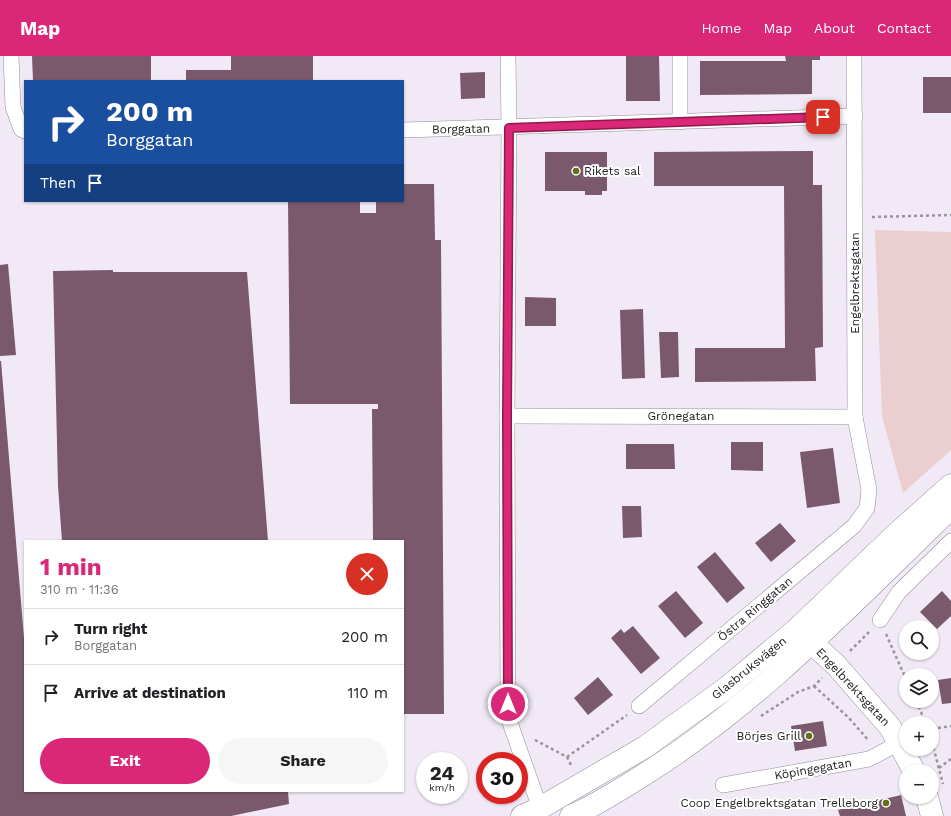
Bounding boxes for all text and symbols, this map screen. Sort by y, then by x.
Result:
text: Map [20,17,60,40]
text: Home [701,20,741,36]
text: Map [763,20,792,36]
text: About [814,20,855,36]
text: Contact [877,20,931,36]
text: 200 m [106,95,193,128]
icon: right [40,96,92,148]
pin [806,100,840,134]
icon: arrive [812,106,834,128]
street label: Borggatan [432,121,490,137]
text: Borggatan [106,129,193,150]
place label: Rikets sal [584,164,641,178]
marker: Rikets sal [571,166,581,176]
icon: arrive [84,172,106,194]
text: Then [40,174,76,192]
street label: Engelbrektsgatan [848,232,862,334]
street label: Grönegatan [647,409,715,423]
text: 1 min [40,553,102,581]
button: close [346,553,388,595]
street label: Östra Ringgatan [715,574,795,644]
text: 310 m · 11:36 [40,582,119,597]
text: Turn right [74,620,147,638]
map controls [899,620,939,804]
button: search [899,620,939,660]
icon: right [40,626,62,648]
text: 200 m [341,628,388,646]
street label: Glasbruksvägen [709,634,789,702]
text: Borggatan [74,638,137,653]
street label: Engelbrektsgatan [813,645,893,729]
button: layers [899,668,939,708]
icon: arrive [40,682,62,704]
position arrow [487,683,529,725]
text: Arrive at destination [74,684,226,702]
text: 110 m [348,684,388,702]
button: + [899,716,939,756]
place label: Börjes Grill [736,729,801,743]
marker: Börjes Grill [804,731,814,741]
button: Exit [40,738,210,784]
button: Share [218,738,388,784]
speed limit sign: 30 [476,752,528,804]
street label: Köpingegatan [773,755,853,783]
text: 24 [430,761,454,785]
button: − [899,764,939,804]
text: km/h [429,782,455,793]
place label: Coop Engelbrektsgatan Trelleborg [680,796,879,810]
marker: Coop Engelbrektsgatan Trelleborg [881,798,891,808]

